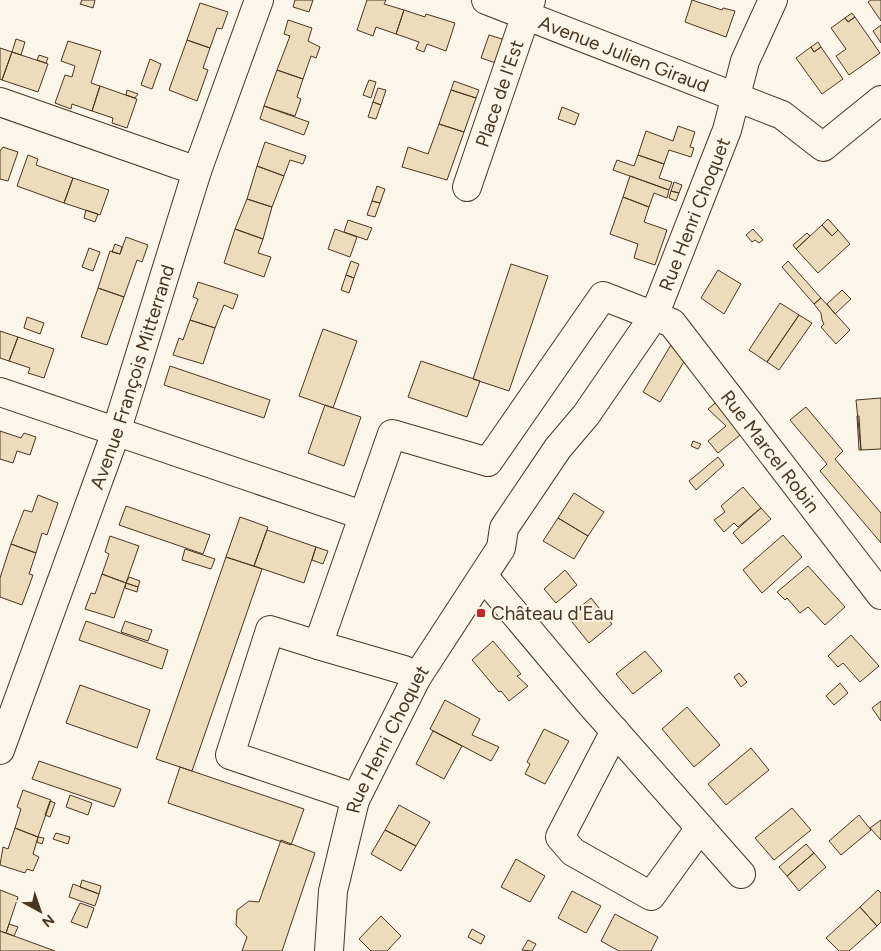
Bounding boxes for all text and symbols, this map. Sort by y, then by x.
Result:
street label: Avenue Julien Giraud [536,10,712,97]
street label: Place de l'Est [470,37,528,150]
street label: Rue Henri Choquet [654,134,734,294]
street label: Avenue François Mitterrand [85,262,179,492]
street label: Rue Marcel Robin [716,385,825,517]
place label: Château d'Eau [491,602,614,625]
marker: Château d'Eau [475,607,487,619]
street label: Rue Henri Choquet [341,661,433,816]
north arrow [15,886,65,936]
text: N [38,911,58,931]

